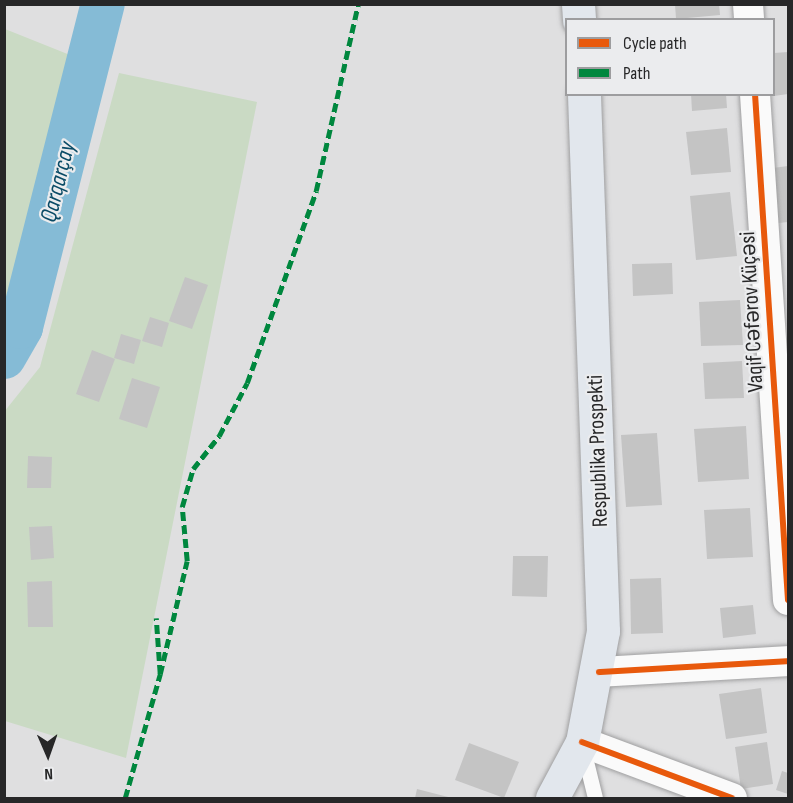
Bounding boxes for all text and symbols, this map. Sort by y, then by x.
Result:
legend [565,18,775,96]
text: Cycle path [623,33,687,54]
text: Path [623,63,651,84]
water label: Qarqarçay [34,139,82,225]
street label: Vaqif Cəfərov Küçəsi [735,231,769,393]
street label: Respublika Prospekti [582,374,614,528]
north arrow [18,725,78,785]
text: N [44,764,53,783]

